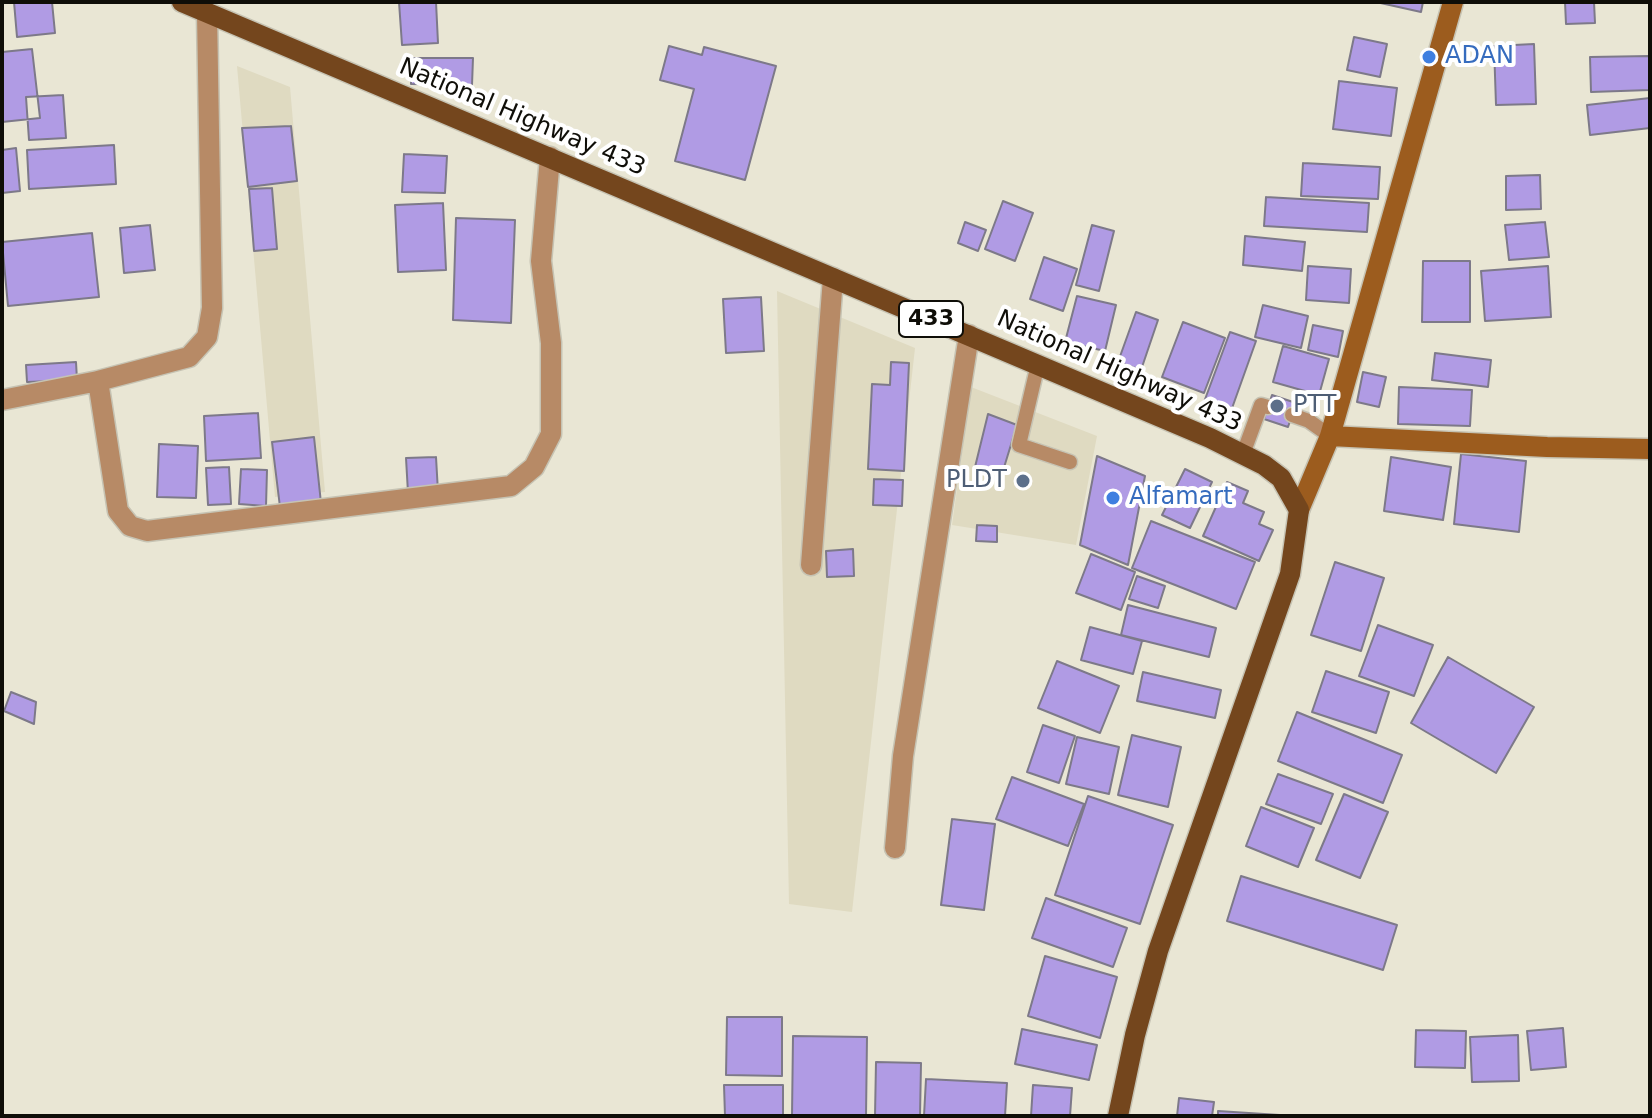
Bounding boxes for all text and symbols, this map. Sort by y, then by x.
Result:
place label: ADAN [1445,43,1514,71]
marker: ADAN [1420,48,1438,66]
street label: National Highway 433 [395,53,649,183]
road number: 433 [899,301,963,337]
street label: National Highway 433 [992,305,1246,439]
place label: PTT [1293,392,1336,420]
marker: PTT [1268,397,1286,415]
place label: PLDT [946,467,1007,495]
marker: PLDT [1014,472,1032,490]
place label: Alfamart [1129,484,1233,512]
marker: Alfamart [1104,489,1122,507]

